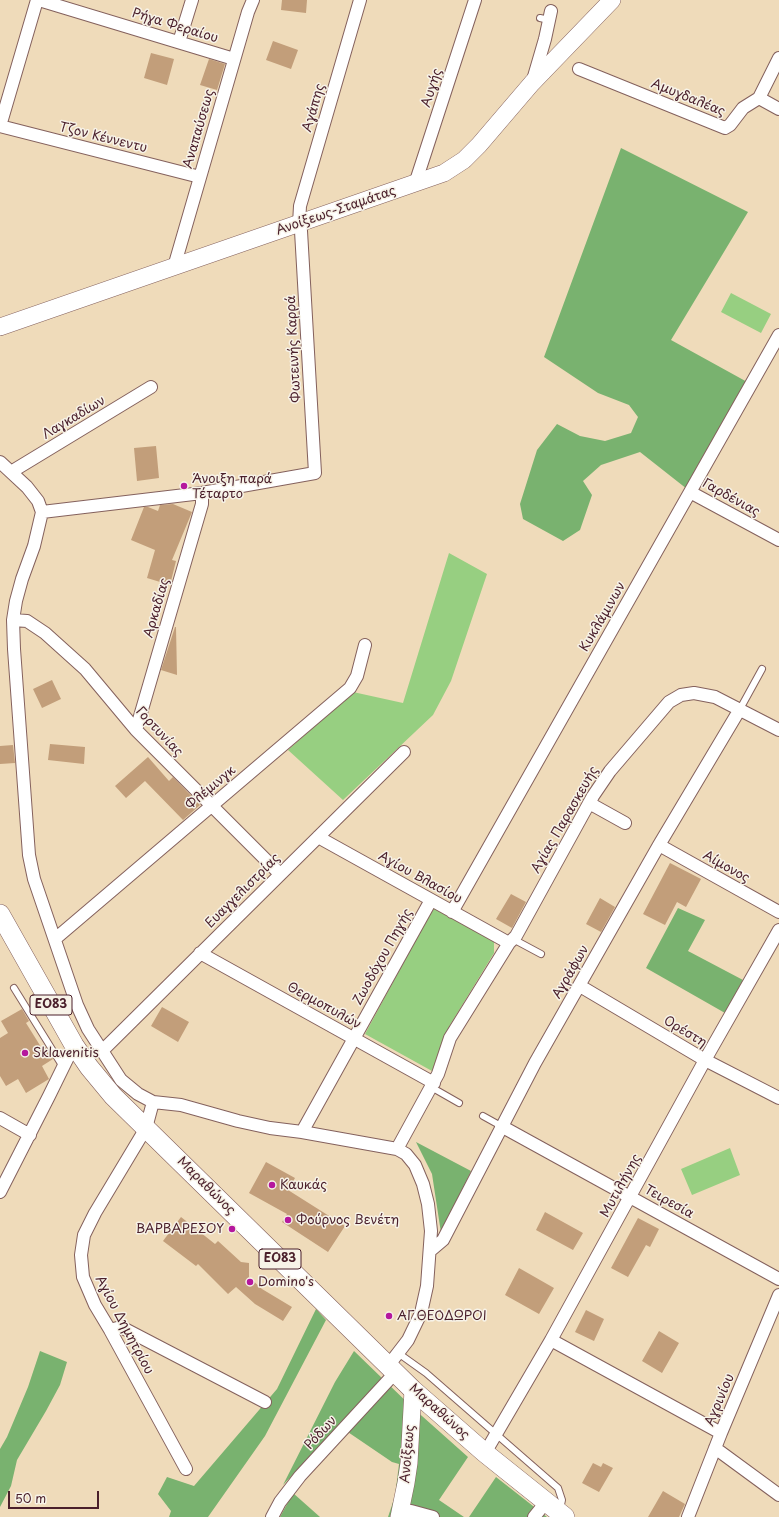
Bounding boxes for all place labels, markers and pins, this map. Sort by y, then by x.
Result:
place label: Άνοιξη παρά Τέταρτο [192,471,272,502]
marker: Άνοιξη παρά Τέταρτο [179,481,189,491]
place label: Sklavenitis [33,1045,99,1061]
marker: Sklavenitis [20,1048,30,1058]
place label: Καυκάς [280,1177,327,1193]
marker: Καυκάς [267,1180,277,1190]
place label: Φούρνος Βενέτη [296,1212,399,1228]
marker: Φούρνος Βενέτη [283,1215,293,1225]
place label: ΒΑΡΒΑΡΕΣΟΥ [136,1221,224,1237]
marker: ΒΑΡΒΑΡΕΣΟΥ [227,1224,237,1234]
place label: Domino's [258,1274,314,1290]
marker: Domino's [245,1277,255,1287]
place label: ΑΓ.ΘΕΟΔΩΡΟΙ [397,1308,487,1324]
marker: ΑΓ.ΘΕΟΔΩΡΟΙ [384,1311,394,1321]

